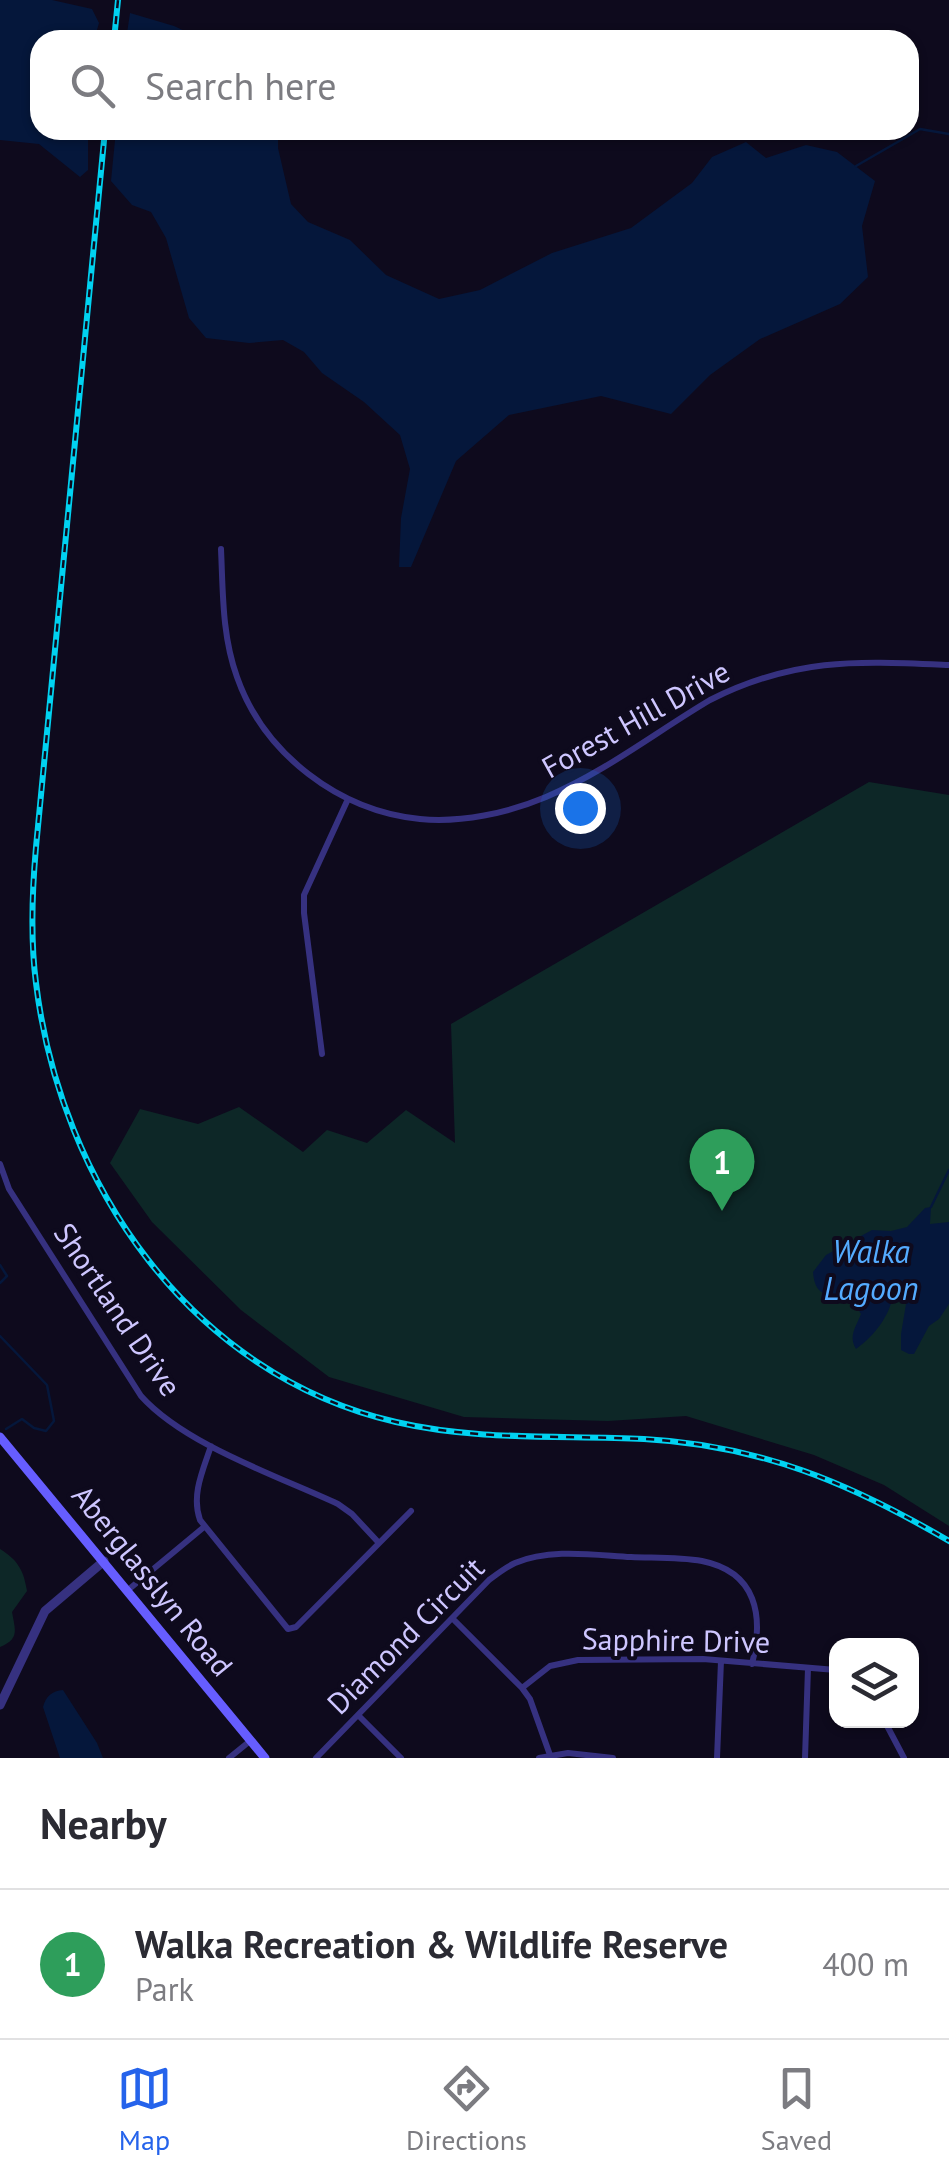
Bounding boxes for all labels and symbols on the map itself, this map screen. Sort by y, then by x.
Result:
street label: Forest Hill Drive [535,651,736,786]
your location [555,783,606,834]
pin: 1 [690,1128,754,1211]
street label: Shortland Drive [46,1215,191,1403]
water label: Walka Lagoon [824,1230,918,1309]
street label: Aberglasslyn Road [64,1477,242,1684]
street label: Diamond Circuit [318,1548,492,1722]
street label: Sapphire Drive [581,1618,771,1661]

